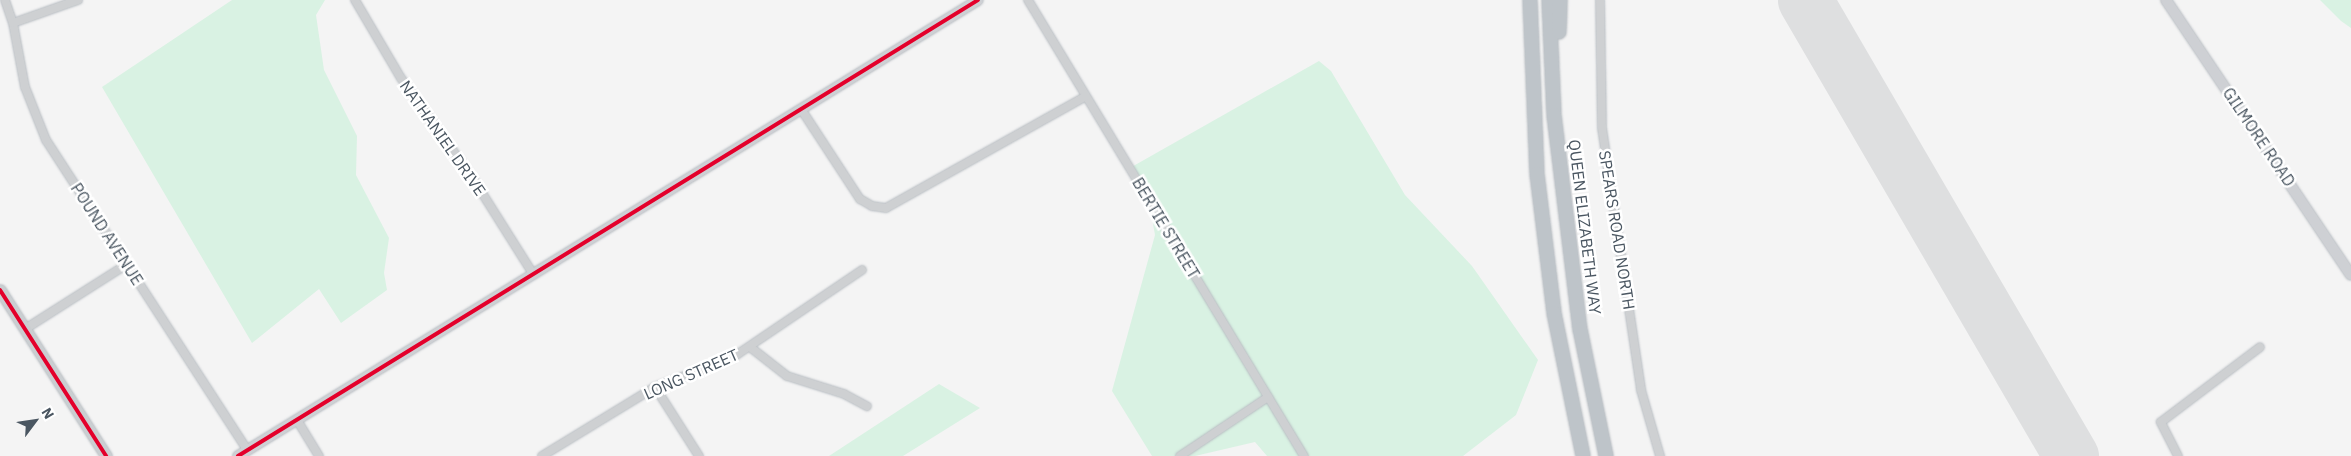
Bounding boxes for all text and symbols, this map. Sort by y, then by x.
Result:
street label: NATHANIEL DRIVE [396,77,490,199]
street label: GILMORE ROAD [2219,84,2299,190]
street label: QUEEN ELIZABETH WAY [1565,138,1605,316]
street label: SPEARS ROAD NORTH [1595,149,1639,311]
street label: BERTIE STREET [1128,174,1204,282]
street label: POUND AVENUE [67,179,147,289]
street label: LONG STREET [641,345,741,403]
north arrow [10,396,60,446]
text: N [38,404,58,422]

